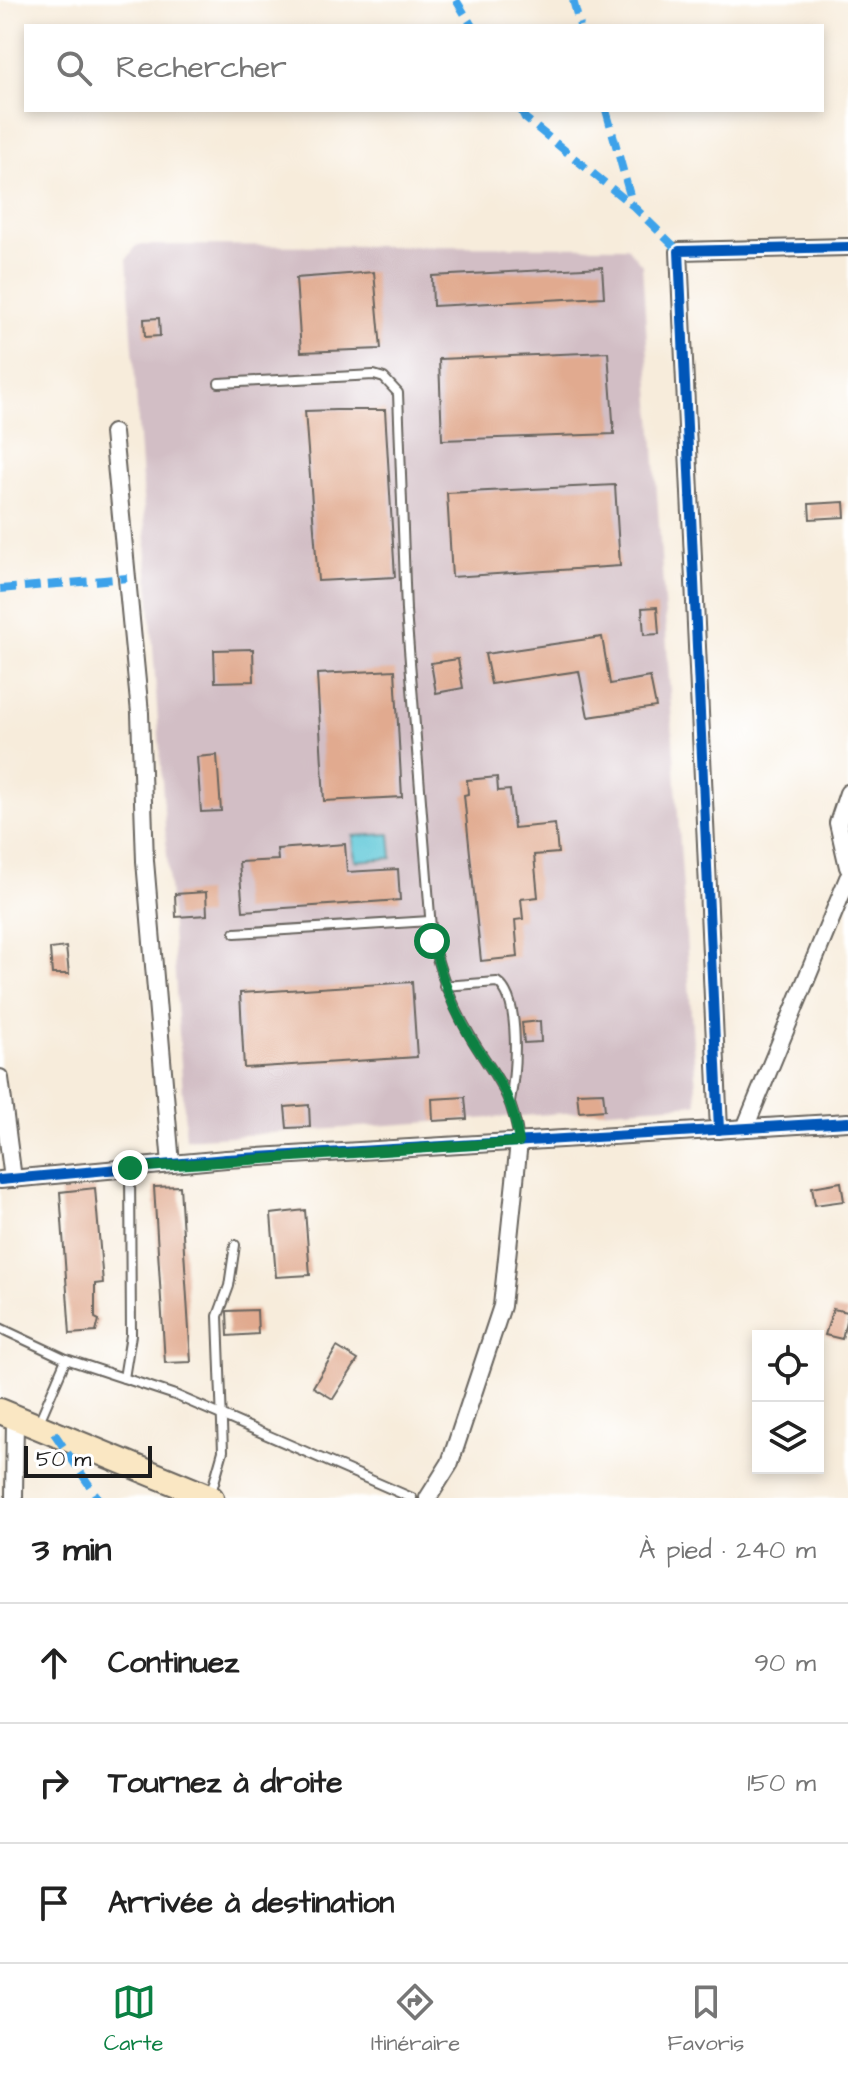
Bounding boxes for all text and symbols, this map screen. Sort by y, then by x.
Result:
search box [24,24,824,112]
icon: search [52,46,96,90]
text: Rechercher [116,47,287,89]
route start [414,923,450,959]
route end [112,1150,148,1186]
map controls [752,1330,824,1474]
button: locate [752,1330,824,1402]
button: layers [752,1402,824,1474]
scale bar [24,1442,152,1478]
text: 50 m [36,1444,91,1475]
text: 3 min [32,1526,112,1574]
text: À pied · 240 m [639,1532,816,1568]
icon: ahead [32,1641,76,1685]
text: Continuez [108,1642,239,1684]
text: 90 m [754,1645,816,1681]
icon: right [32,1761,76,1805]
text: Tournez à droite [108,1762,342,1804]
text: 150 m [747,1765,816,1801]
icon: arrive [32,1881,76,1925]
text: Arrivée à destination [108,1882,394,1924]
tab: Carte [104,1980,163,2059]
tab: Itinéraire [371,1980,460,2059]
tab: Favoris [668,1980,744,2059]

